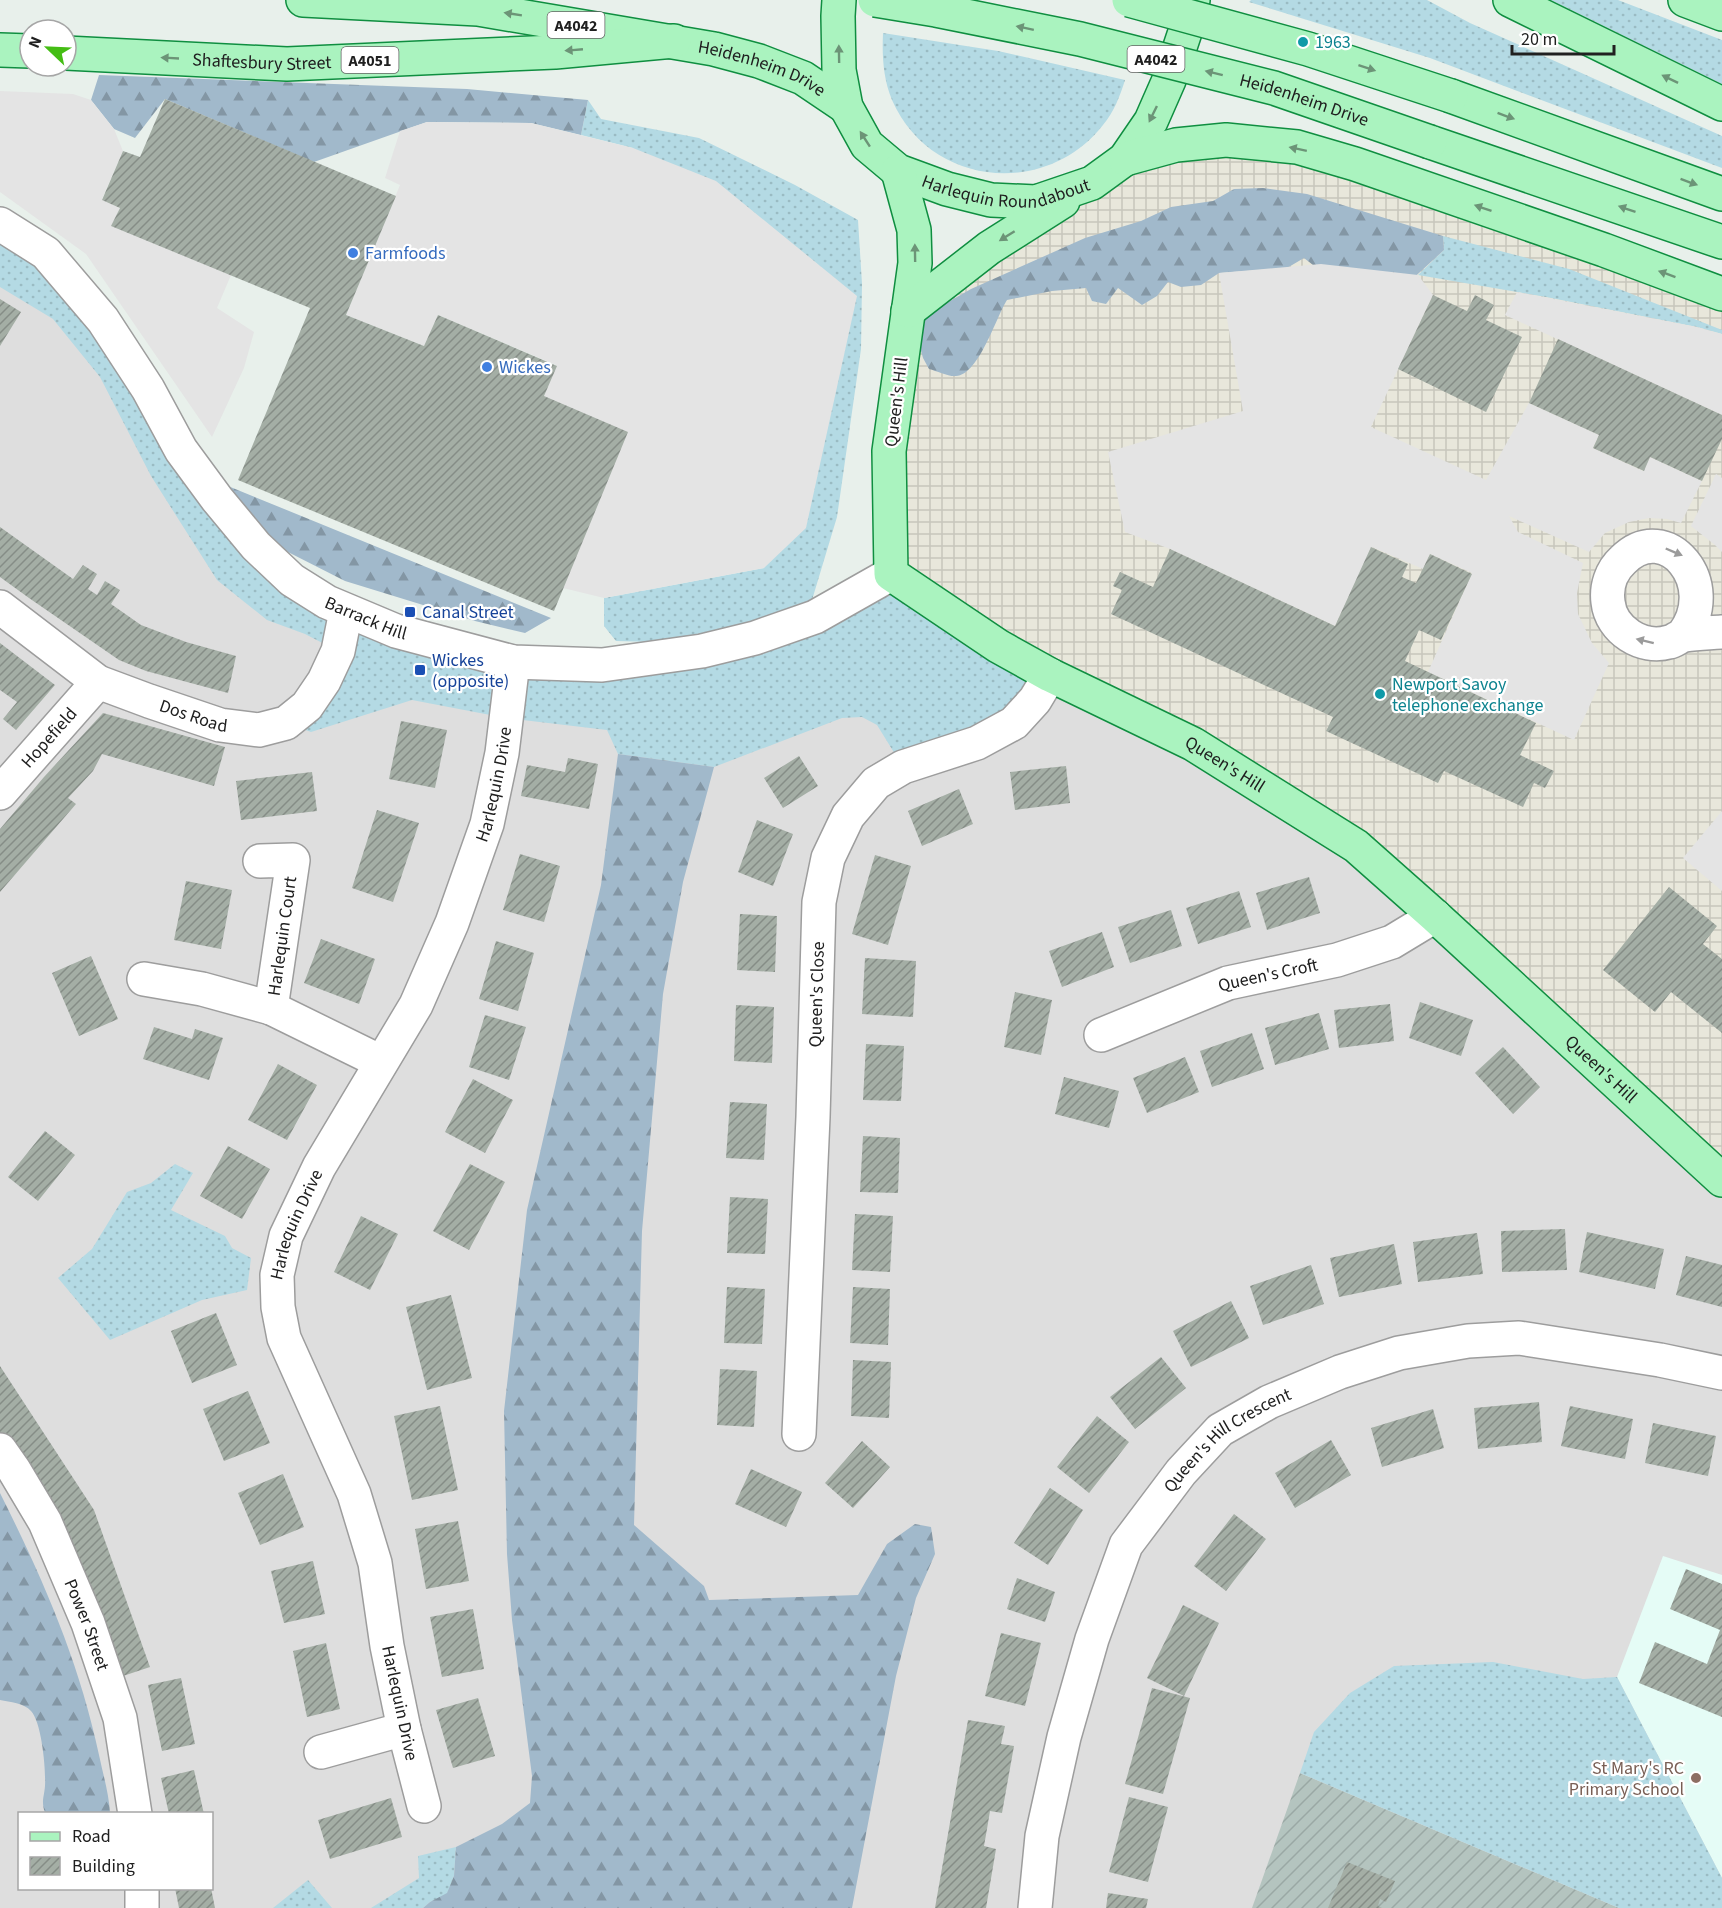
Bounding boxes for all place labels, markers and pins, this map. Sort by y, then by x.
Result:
place label: 1963 [1315,30,1351,55]
marker: 1963 [1296,35,1310,49]
place label: Farmfoods [365,241,446,266]
marker: Farmfoods [346,246,360,260]
place label: Wickes [499,355,551,380]
marker: Wickes [480,360,494,374]
place label: Canal Street [422,600,514,625]
marker: Canal Street [403,605,417,619]
place label: Wickes (opposite) [432,648,509,694]
marker: Wickes (opposite) [413,663,427,677]
place label: Newport Savoy telephone exchange [1392,672,1543,718]
marker: Newport Savoy telephone exchange [1373,687,1387,701]
place label: St Mary's RC Primary School [1569,1756,1684,1802]
marker: St Mary's RC Primary School [1689,1771,1703,1785]

